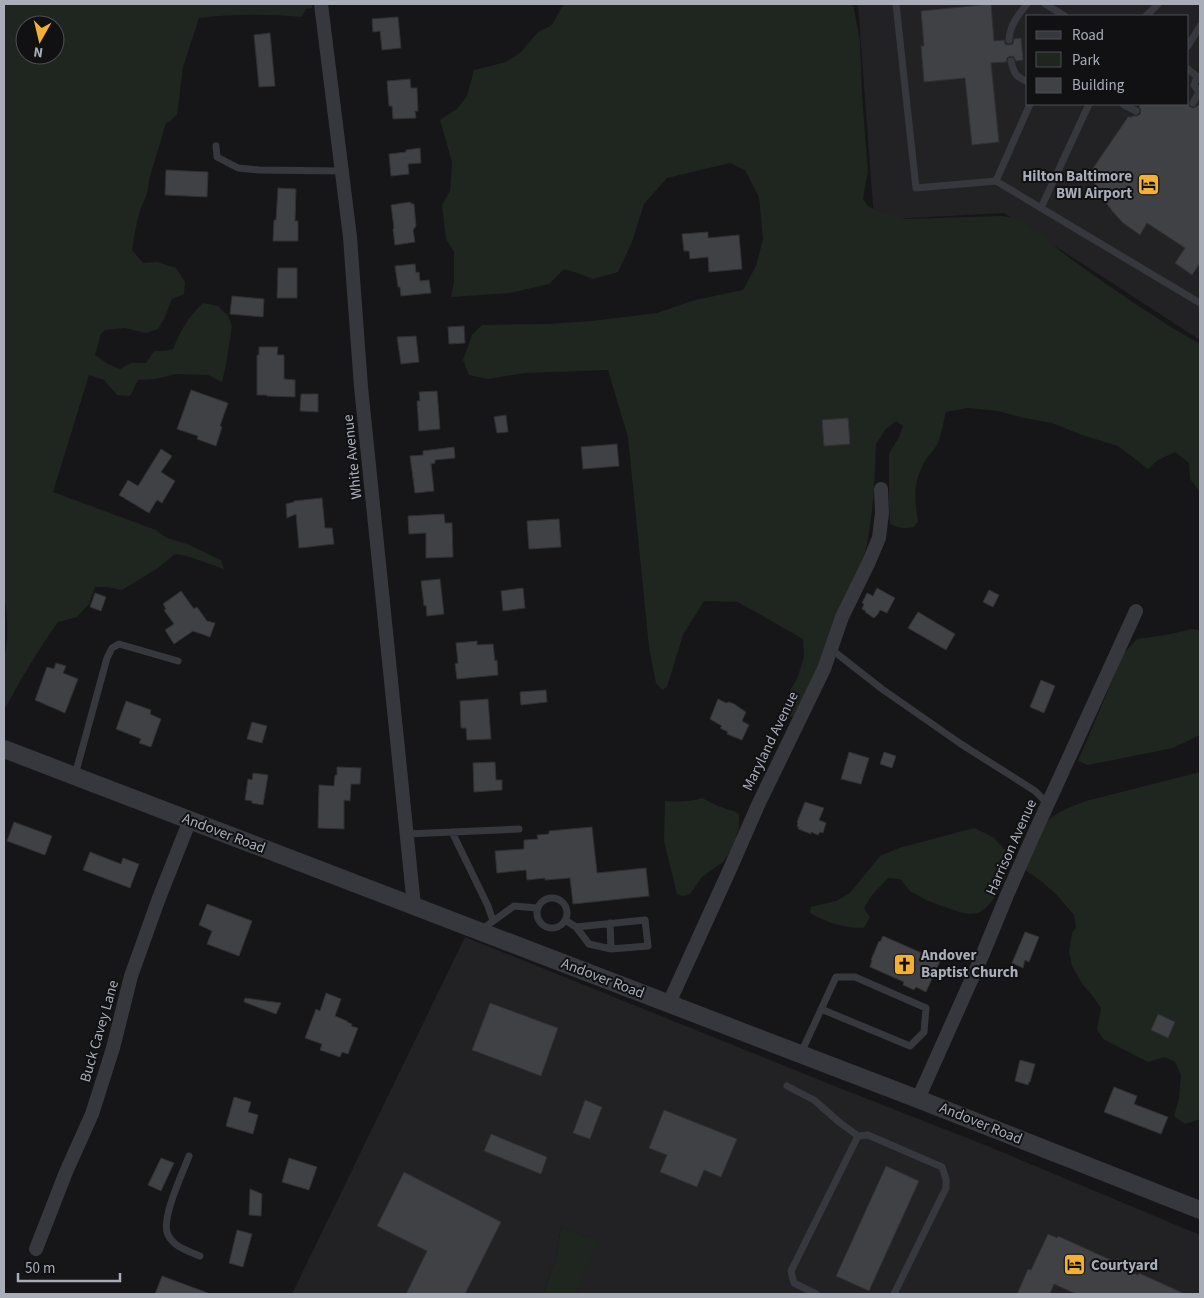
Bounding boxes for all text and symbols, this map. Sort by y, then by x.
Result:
north arrow [15,15,65,65]
legend [1026,15,1189,105]
text: Road [1072,25,1104,46]
text: N [32,41,44,62]
text: Park [1072,50,1101,71]
text: Building [1072,75,1125,96]
place label: Hilton Baltimore BWI Airport [1022,166,1132,204]
hotel icon: Hilton Baltimore BWI Airport [1136,173,1160,197]
street label: White Avenue [338,413,367,500]
street label: Maryland Avenue [737,688,804,794]
street label: Harrison Avenue [981,796,1042,899]
street label: Andover Road [179,808,268,859]
place label: Andover Baptist Church [920,945,1018,983]
church icon: Andover Baptist Church [893,952,917,976]
street label: Andover Road [558,953,647,1004]
street label: Buck Cavey Lane [75,978,124,1085]
street label: Andover Road [936,1097,1025,1150]
scale bar [18,1250,120,1282]
hotel icon: Courtyard [1063,1253,1087,1277]
place label: Courtyard [1091,1255,1158,1276]
text: 50 m [25,1258,55,1279]

